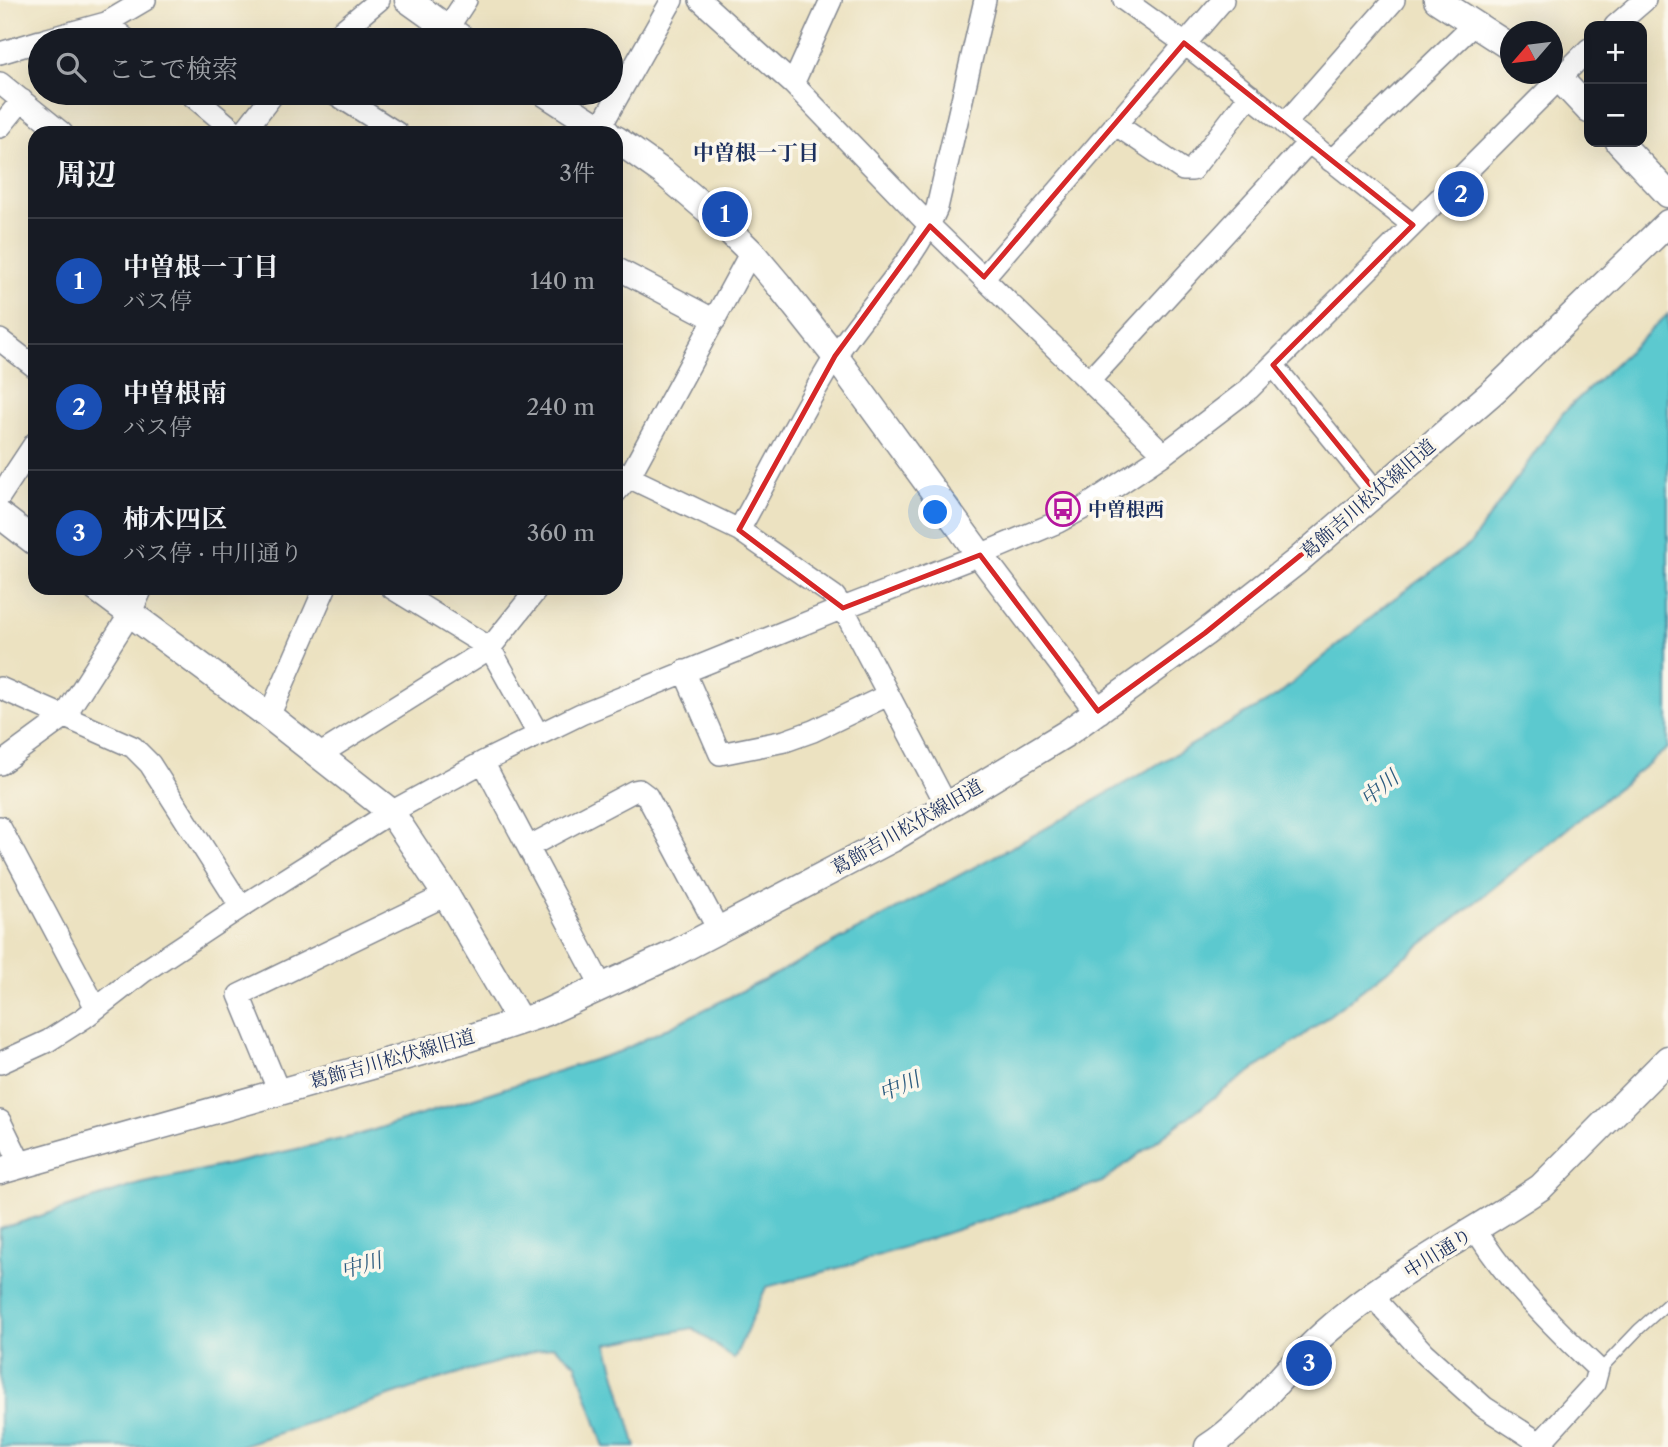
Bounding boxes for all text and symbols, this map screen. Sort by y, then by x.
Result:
north arrow [1500,21,1563,84]
map controls [1584,21,1647,147]
button: + [1584,21,1647,84]
search box [28,28,623,105]
icon: search [52,48,90,86]
text: ここで検索 [108,53,238,85]
button: − [1584,84,1647,147]
district label: 中曽根一丁目 [693,140,819,165]
text: 周辺 [56,156,116,193]
text: 3件 [559,159,595,187]
pin: 2 [1438,168,1484,220]
pin: 1 [702,188,748,240]
text: 中曽根一丁目 [123,251,279,283]
text: 1 [74,267,84,295]
text: 140 m [530,267,595,295]
text: バス停 [123,287,192,315]
text: 中曽根南 [123,377,227,409]
text: 2 [72,393,86,421]
text: 240 m [526,393,595,421]
text: バス停 [123,413,192,441]
street label: 葛飾吉川松伏線旧道 [1296,434,1440,564]
bus stop icon: 中曽根西 [1044,490,1082,528]
your location [918,495,952,529]
place label: 中曽根西 [1088,498,1164,521]
text: 柿木四区 [123,503,227,535]
text: 3 [73,519,86,547]
text: 360 m [527,519,595,547]
text: バス停 · 中川通り [123,539,303,567]
water label: 中川 [1355,764,1405,811]
street label: 葛飾吉川松伏線旧道 [827,774,987,880]
street label: 葛飾吉川松伏線旧道 [307,1024,477,1094]
water label: 中川 [875,1066,925,1106]
street label: 中川通り [1400,1223,1476,1283]
water label: 中川 [337,1247,387,1283]
pin: 3 [1286,1337,1332,1389]

